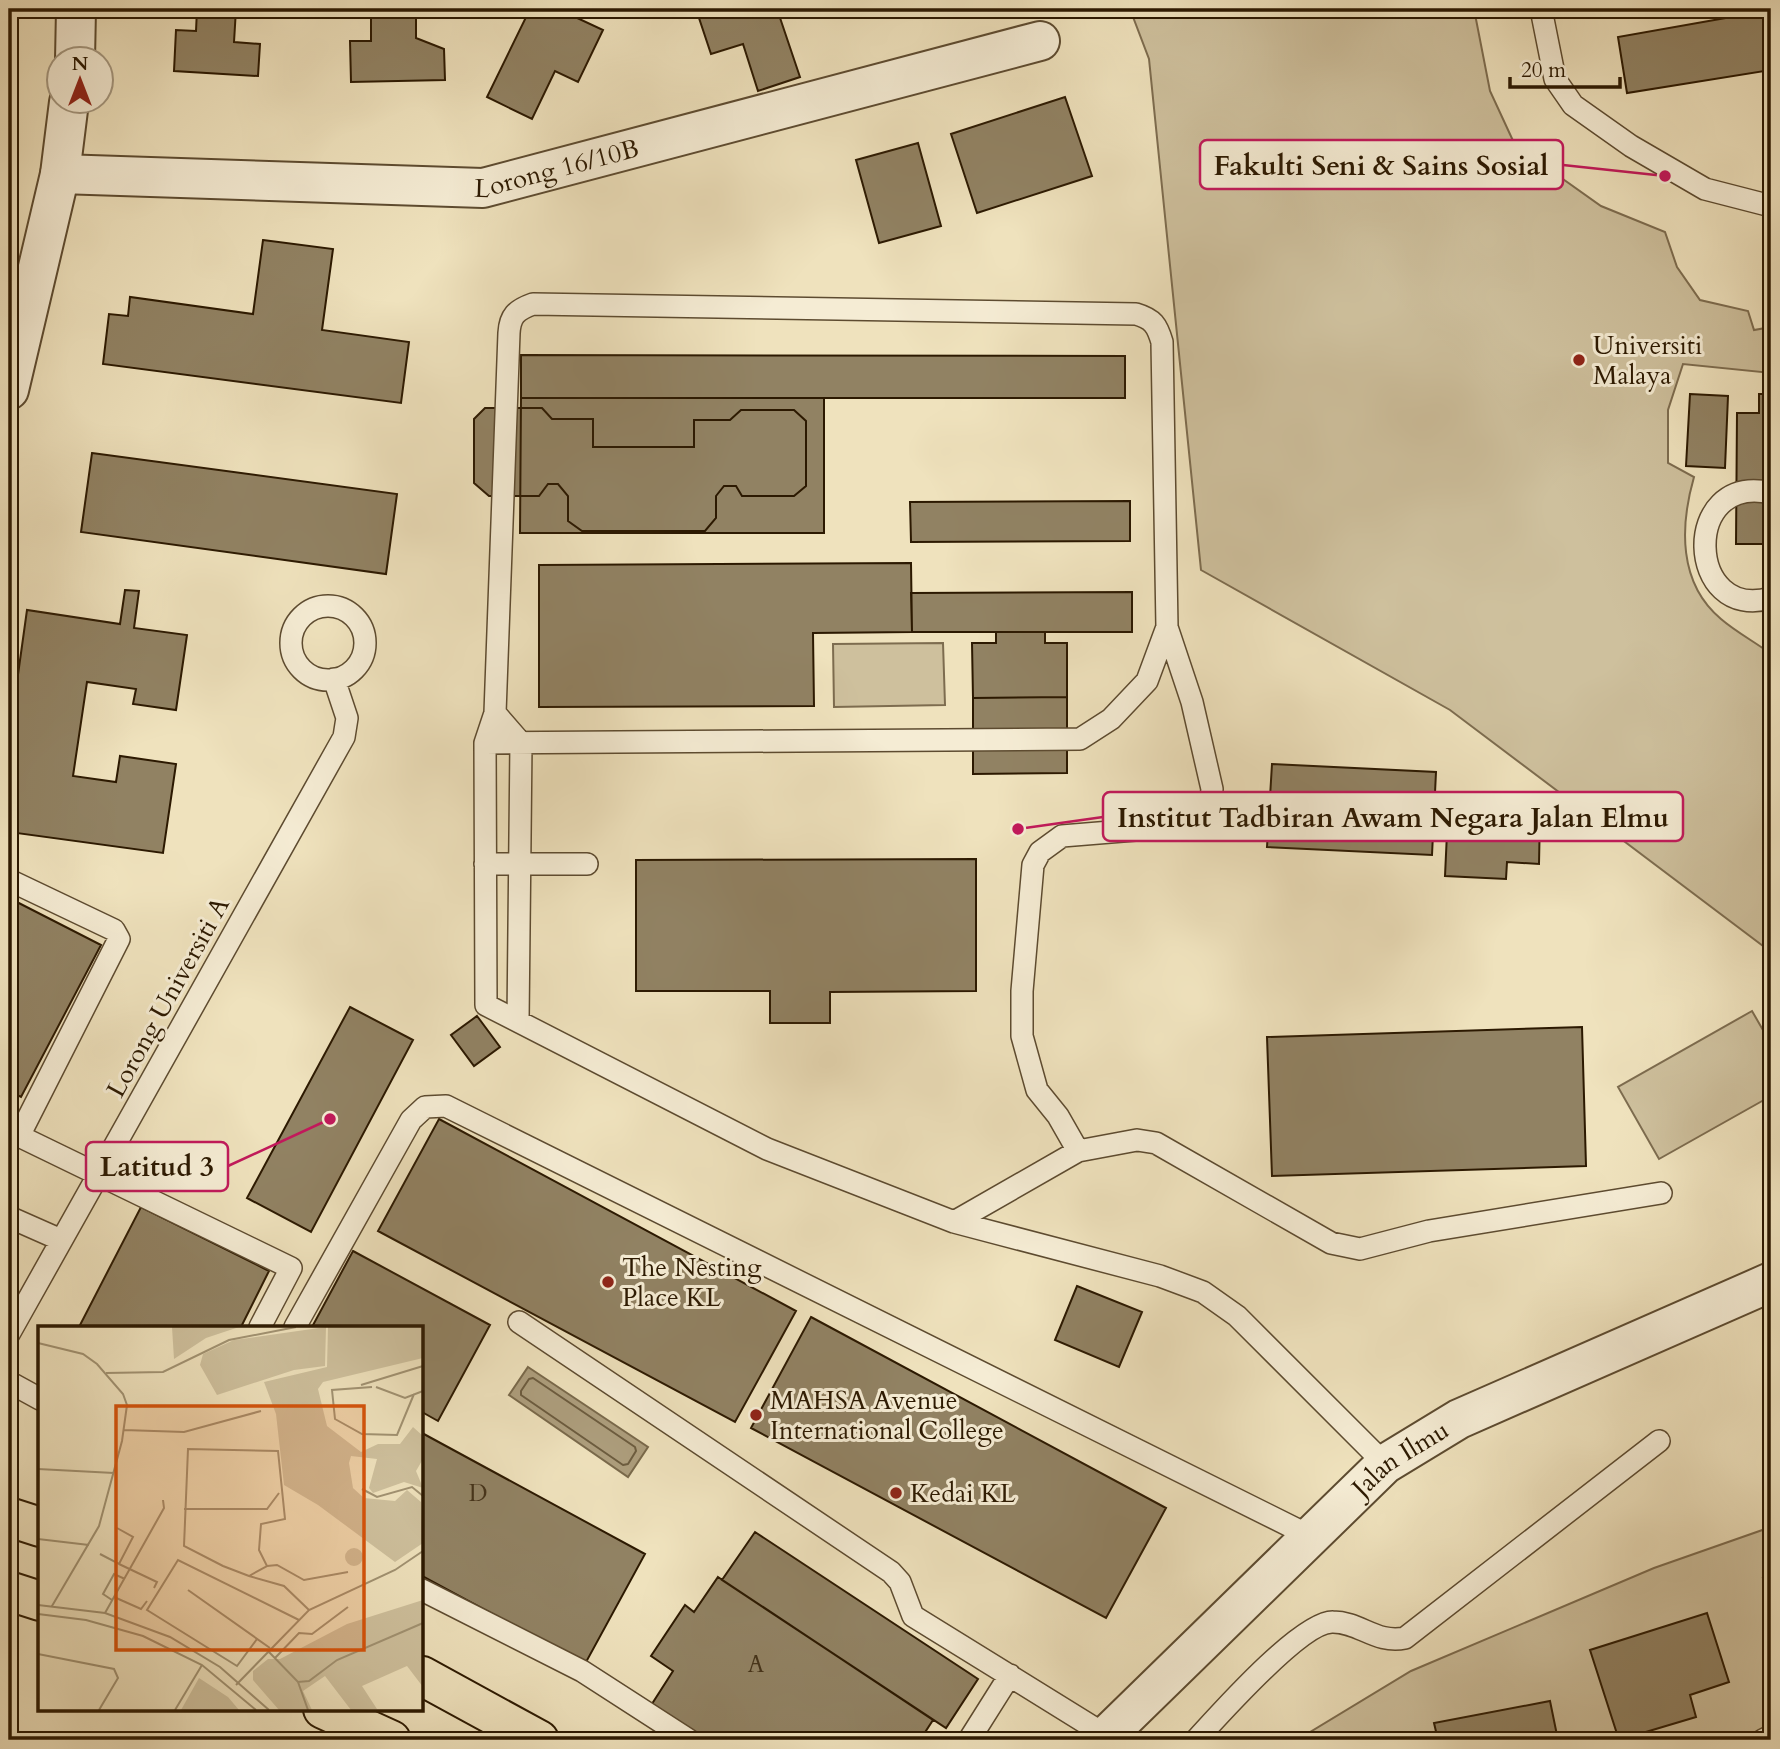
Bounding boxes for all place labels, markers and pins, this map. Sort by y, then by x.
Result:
callout: Fakulti Seni & Sains Sosial [1200,140,1563,189]
place label: Universiti Malaya [1593,328,1702,393]
marker: Universiti Malaya [1571,352,1587,368]
callout: Institut Tadbiran Awam Negara Jalan Elmu [1103,792,1683,841]
callout: Latitud 3 [86,1142,228,1191]
place label: The Nesting Place KL [622,1250,762,1315]
marker: The Nesting Place KL [600,1274,616,1290]
place label: MAHSA Avenue International College [770,1383,1004,1448]
marker: MAHSA Avenue International College [748,1407,764,1423]
place label: Kedai KL [910,1476,1016,1511]
marker: Kedai KL [888,1485,904,1501]

